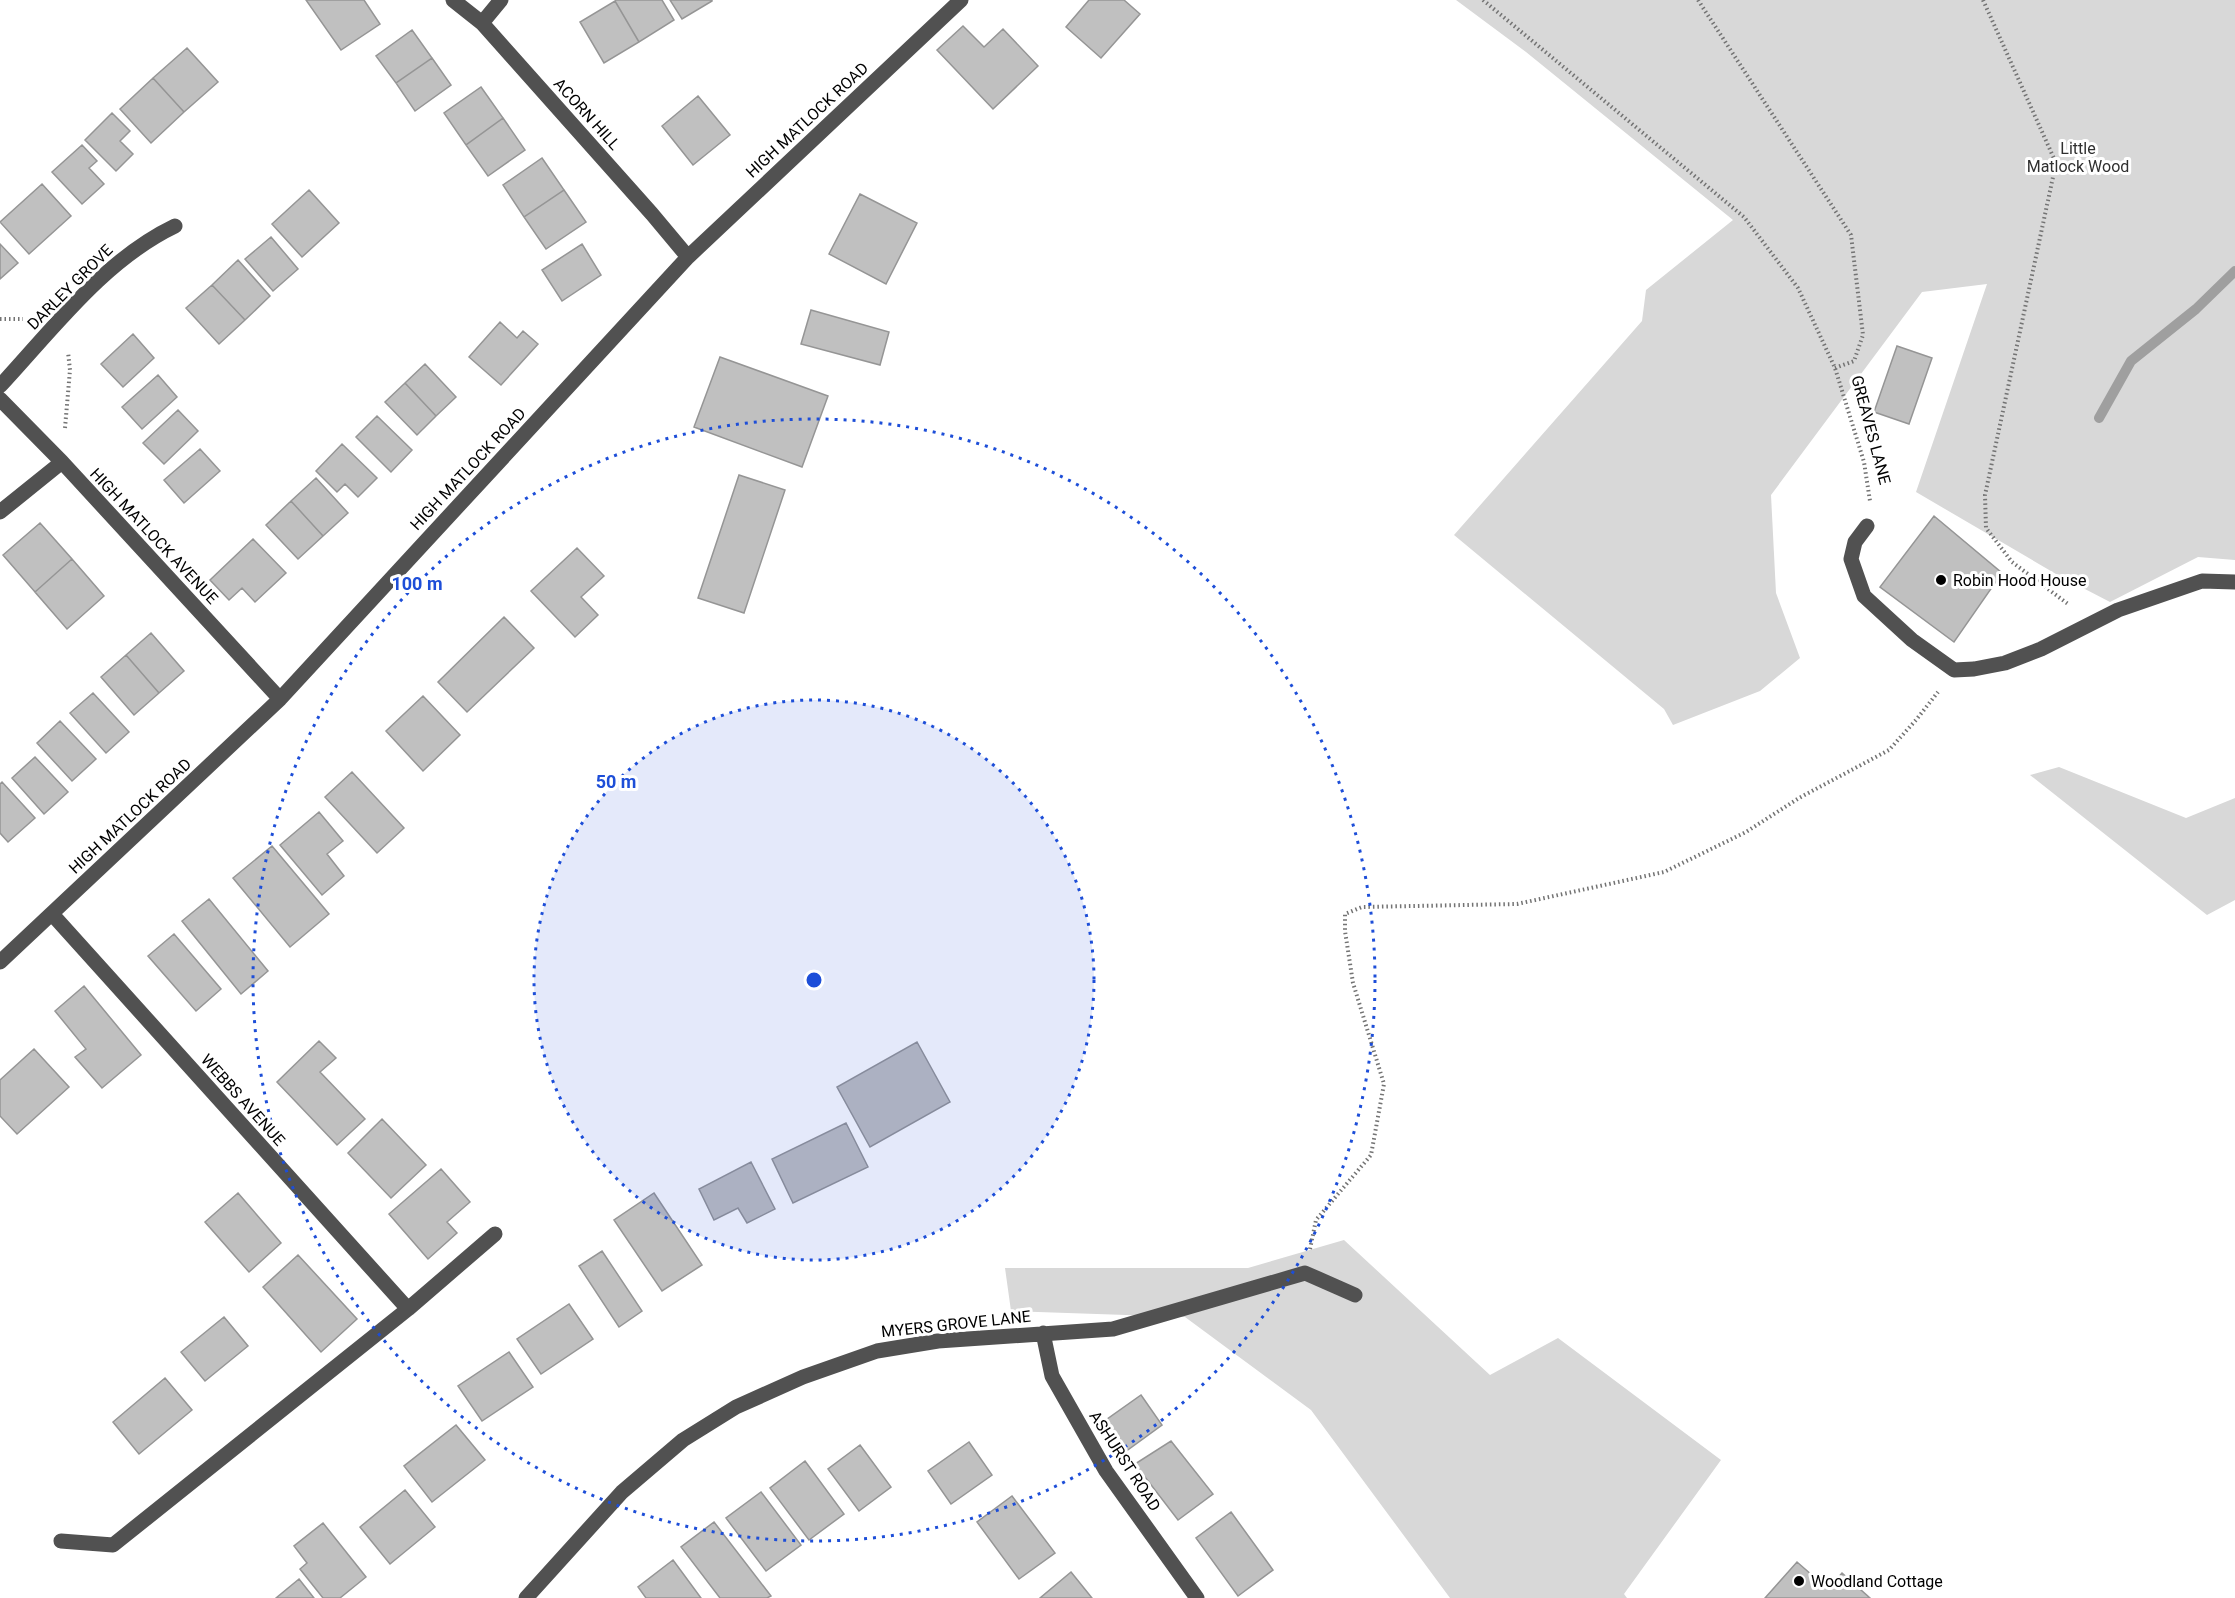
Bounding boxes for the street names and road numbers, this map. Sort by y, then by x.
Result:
street label: HIGH MATLOCK ROAD [742,58,872,182]
street label: ACORN HILL [550,74,624,154]
street label: DARLEY GROVE [23,240,117,334]
street label: GREAVES LANE [1847,373,1895,487]
street label: HIGH MATLOCK ROAD [406,404,530,534]
street label: HIGH MATLOCK AVENUE [86,464,222,608]
street label: HIGH MATLOCK ROAD [65,754,195,878]
street label: WEBBS AVENUE [197,1050,289,1150]
street label: MYERS GROVE LANE [880,1307,1032,1341]
street label: ASHURST ROAD [1085,1407,1165,1515]

